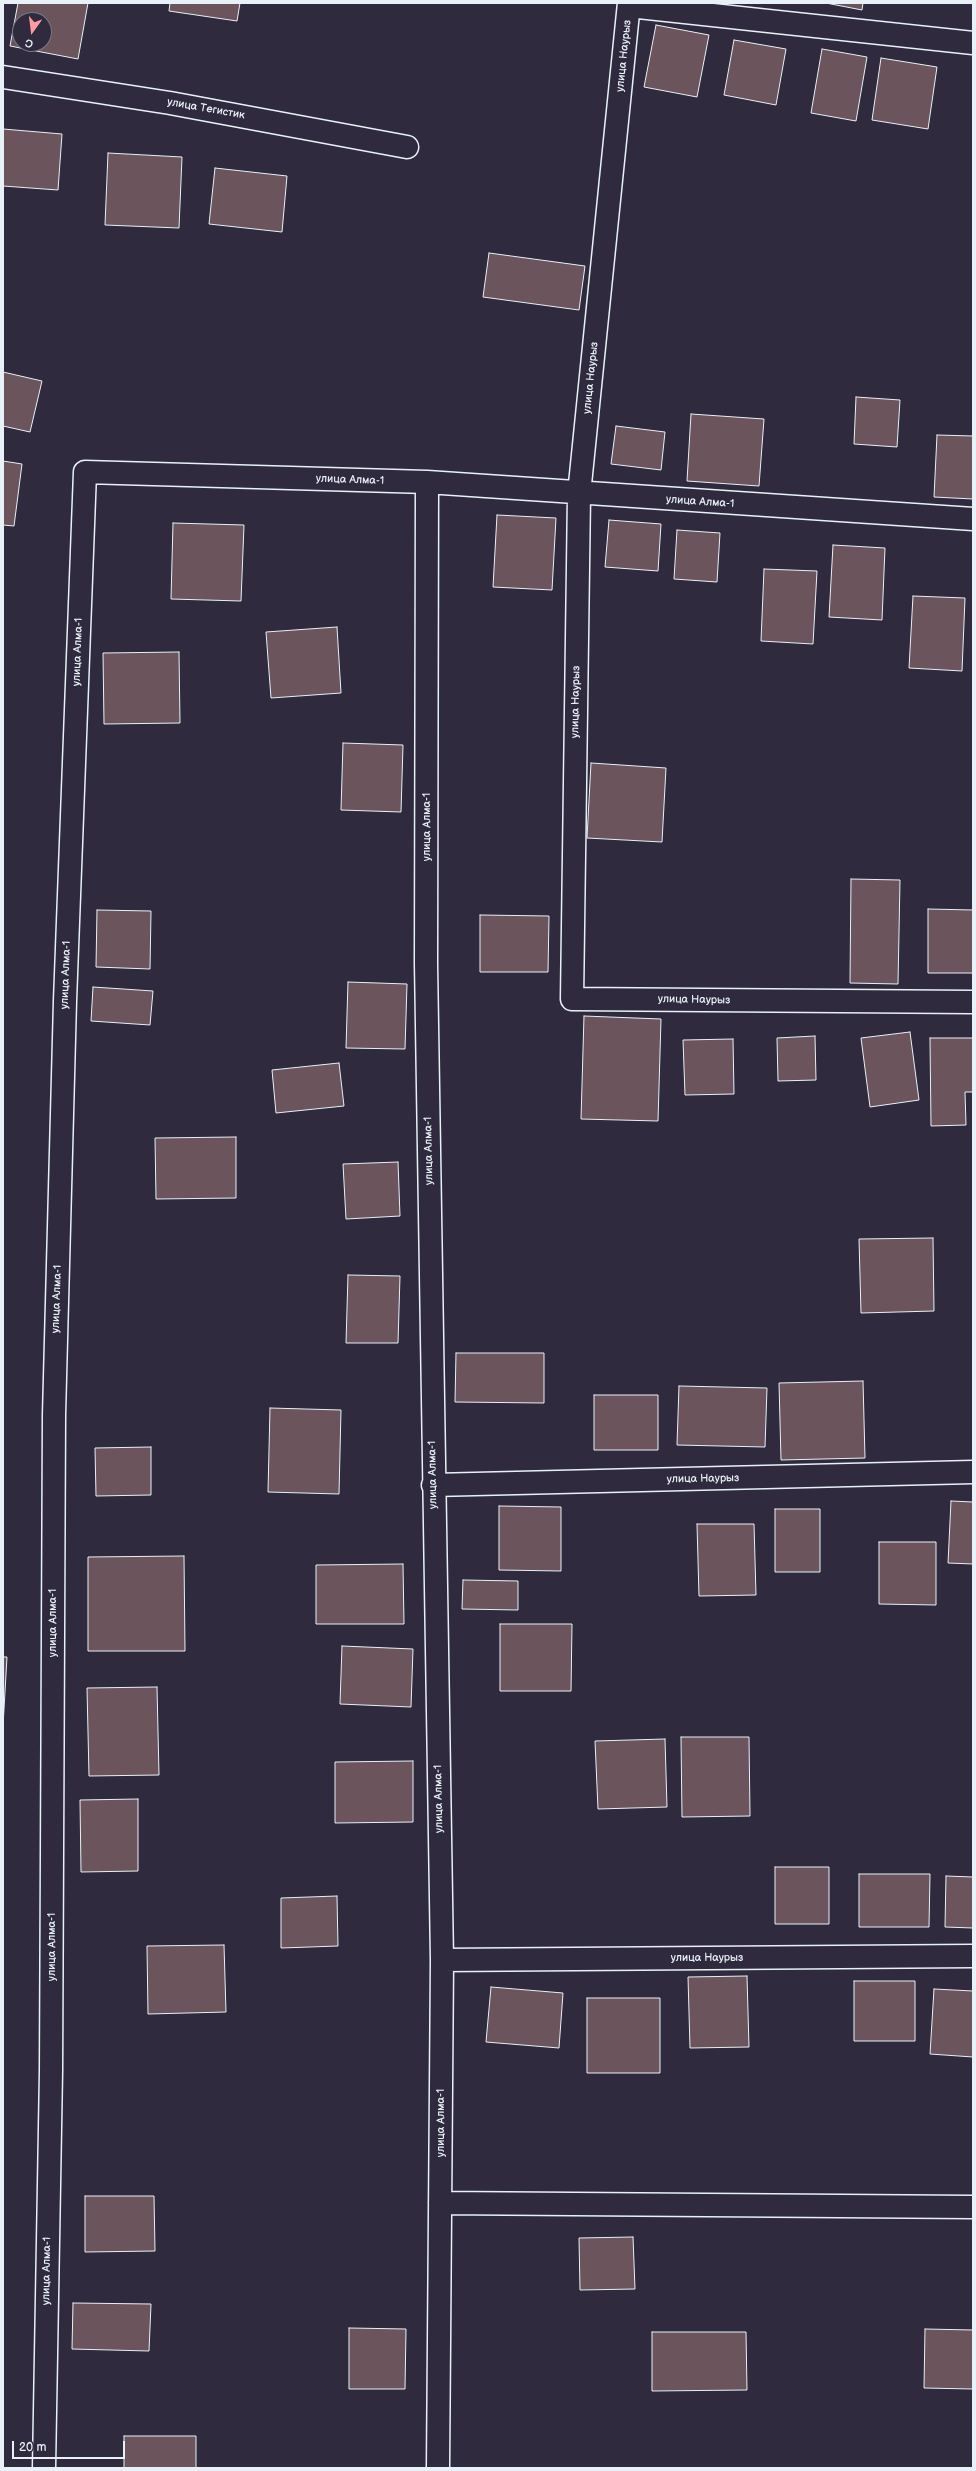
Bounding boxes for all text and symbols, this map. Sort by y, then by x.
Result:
north arrow [12,12,52,52]
street label: улица Наурыз [614,19,634,93]
text: С [24,36,35,50]
street label: улица Тегистик [166,96,246,122]
street label: улица Наурыз [581,341,601,415]
street label: улица Алма-1 [316,472,384,488]
street label: улица Алма-1 [665,493,735,511]
street label: улица Алма-1 [70,618,86,686]
street label: улица Наурыз [569,666,583,738]
street label: улица Алма-1 [420,793,434,861]
street label: улица Алма-1 [58,941,74,1009]
street label: улица Наурыз [658,993,730,1007]
street label: улица Алма-1 [422,1117,436,1185]
street label: улица Алма-1 [49,1265,65,1333]
street label: улица Алма-1 [426,1441,440,1509]
street label: улица Наурыз [667,1472,739,1486]
street label: улица Алма-1 [46,1589,60,1657]
street label: улица Алма-1 [432,1765,446,1833]
street label: улица Алма-1 [45,1913,59,1981]
street label: улица Наурыз [671,1951,743,1965]
street label: улица Алма-1 [434,2089,448,2157]
street label: улица Алма-1 [40,2237,54,2305]
scale bar [14,2433,127,2459]
text: 20 m [19,2440,46,2455]

